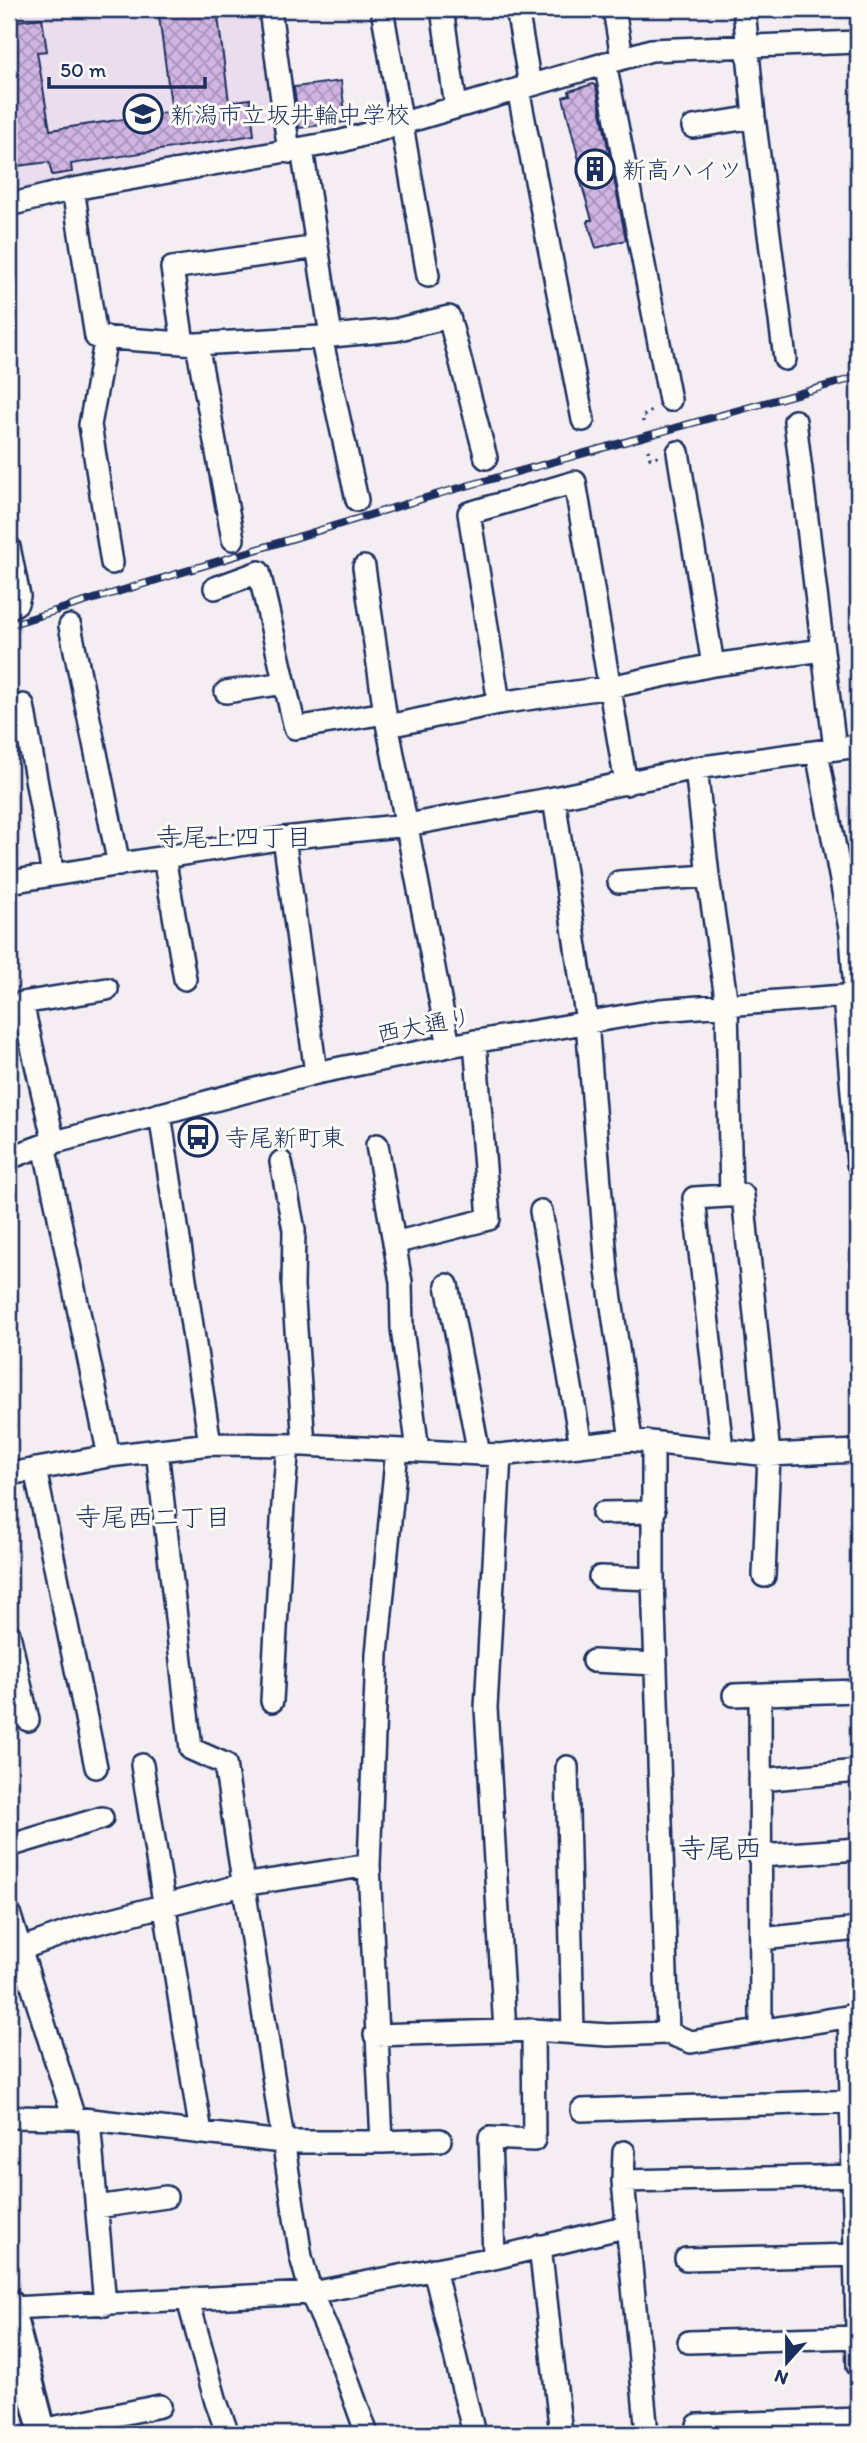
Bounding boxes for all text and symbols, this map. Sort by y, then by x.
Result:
scale bar [49,46,205,90]
text: 50 m [60,57,107,82]
school or university icon: 新潟市立坂井輪中学校 [122,93,164,135]
place label: 新潟市立坂井輪中学校 [170,100,410,129]
building icon: 新高ハイツ [574,148,616,190]
place label: 新高ハイツ [622,155,742,184]
district label: 寺尾上四丁目 [156,821,312,853]
street label: 西大通り [374,1002,474,1048]
bus stop icon: 寺尾新町東 [177,1116,219,1158]
place label: 寺尾新町東 [225,1123,345,1152]
district label: 寺尾西二丁目 [75,1501,231,1533]
district label: 寺尾西 [678,1831,762,1865]
north arrow [752,2328,822,2398]
text: N [771,2364,791,2390]

